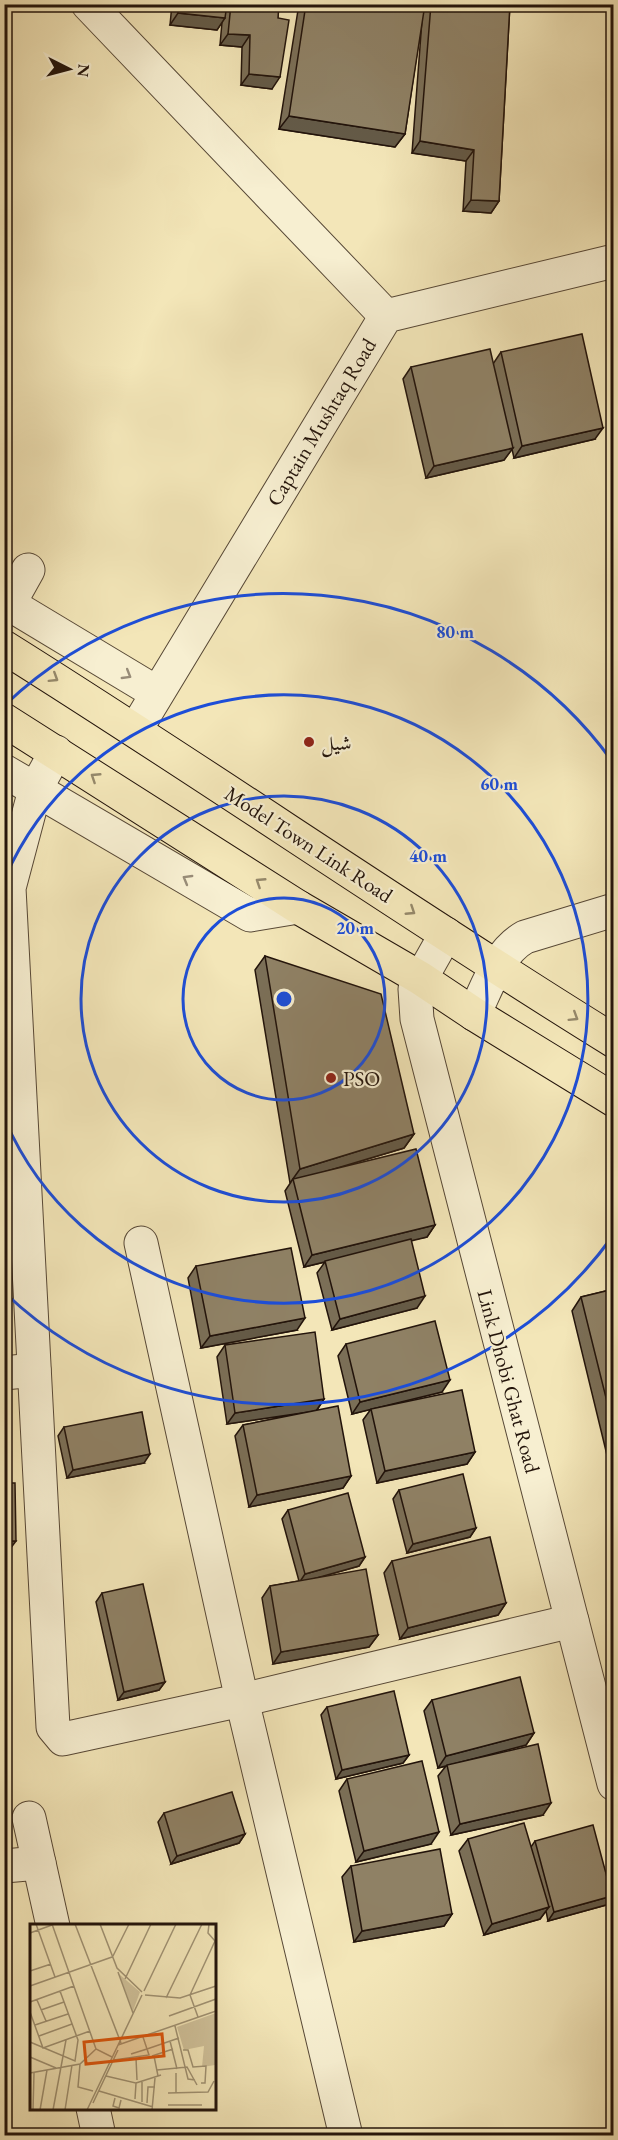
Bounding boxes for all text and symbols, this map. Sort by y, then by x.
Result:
north arrow [39,39,99,99]
text: N [72,63,95,78]
street label: Captain Mushtaq Road [260,333,382,511]
text: 80 m [436,620,474,643]
one-way arrow [121,667,131,679]
one-way arrow [48,671,58,683]
place label: شیل [321,729,352,758]
marker: شیل [302,735,316,749]
text: 60 m [480,772,518,795]
one-way arrow [91,774,102,785]
street label: Model Town Link Road [220,780,398,909]
text: 40 m [409,844,447,867]
one-way arrow [183,875,193,886]
one-way arrow [256,878,266,890]
one-way arrow [405,903,415,915]
text: 20 m [336,916,374,939]
centre of rings [274,989,294,1009]
one-way arrow [568,1010,579,1021]
place label: PSO [343,1065,380,1092]
marker: PSO [324,1071,338,1085]
street label: Link Dhobi Ghat Road [472,1286,547,1476]
inset map [30,1924,216,2110]

